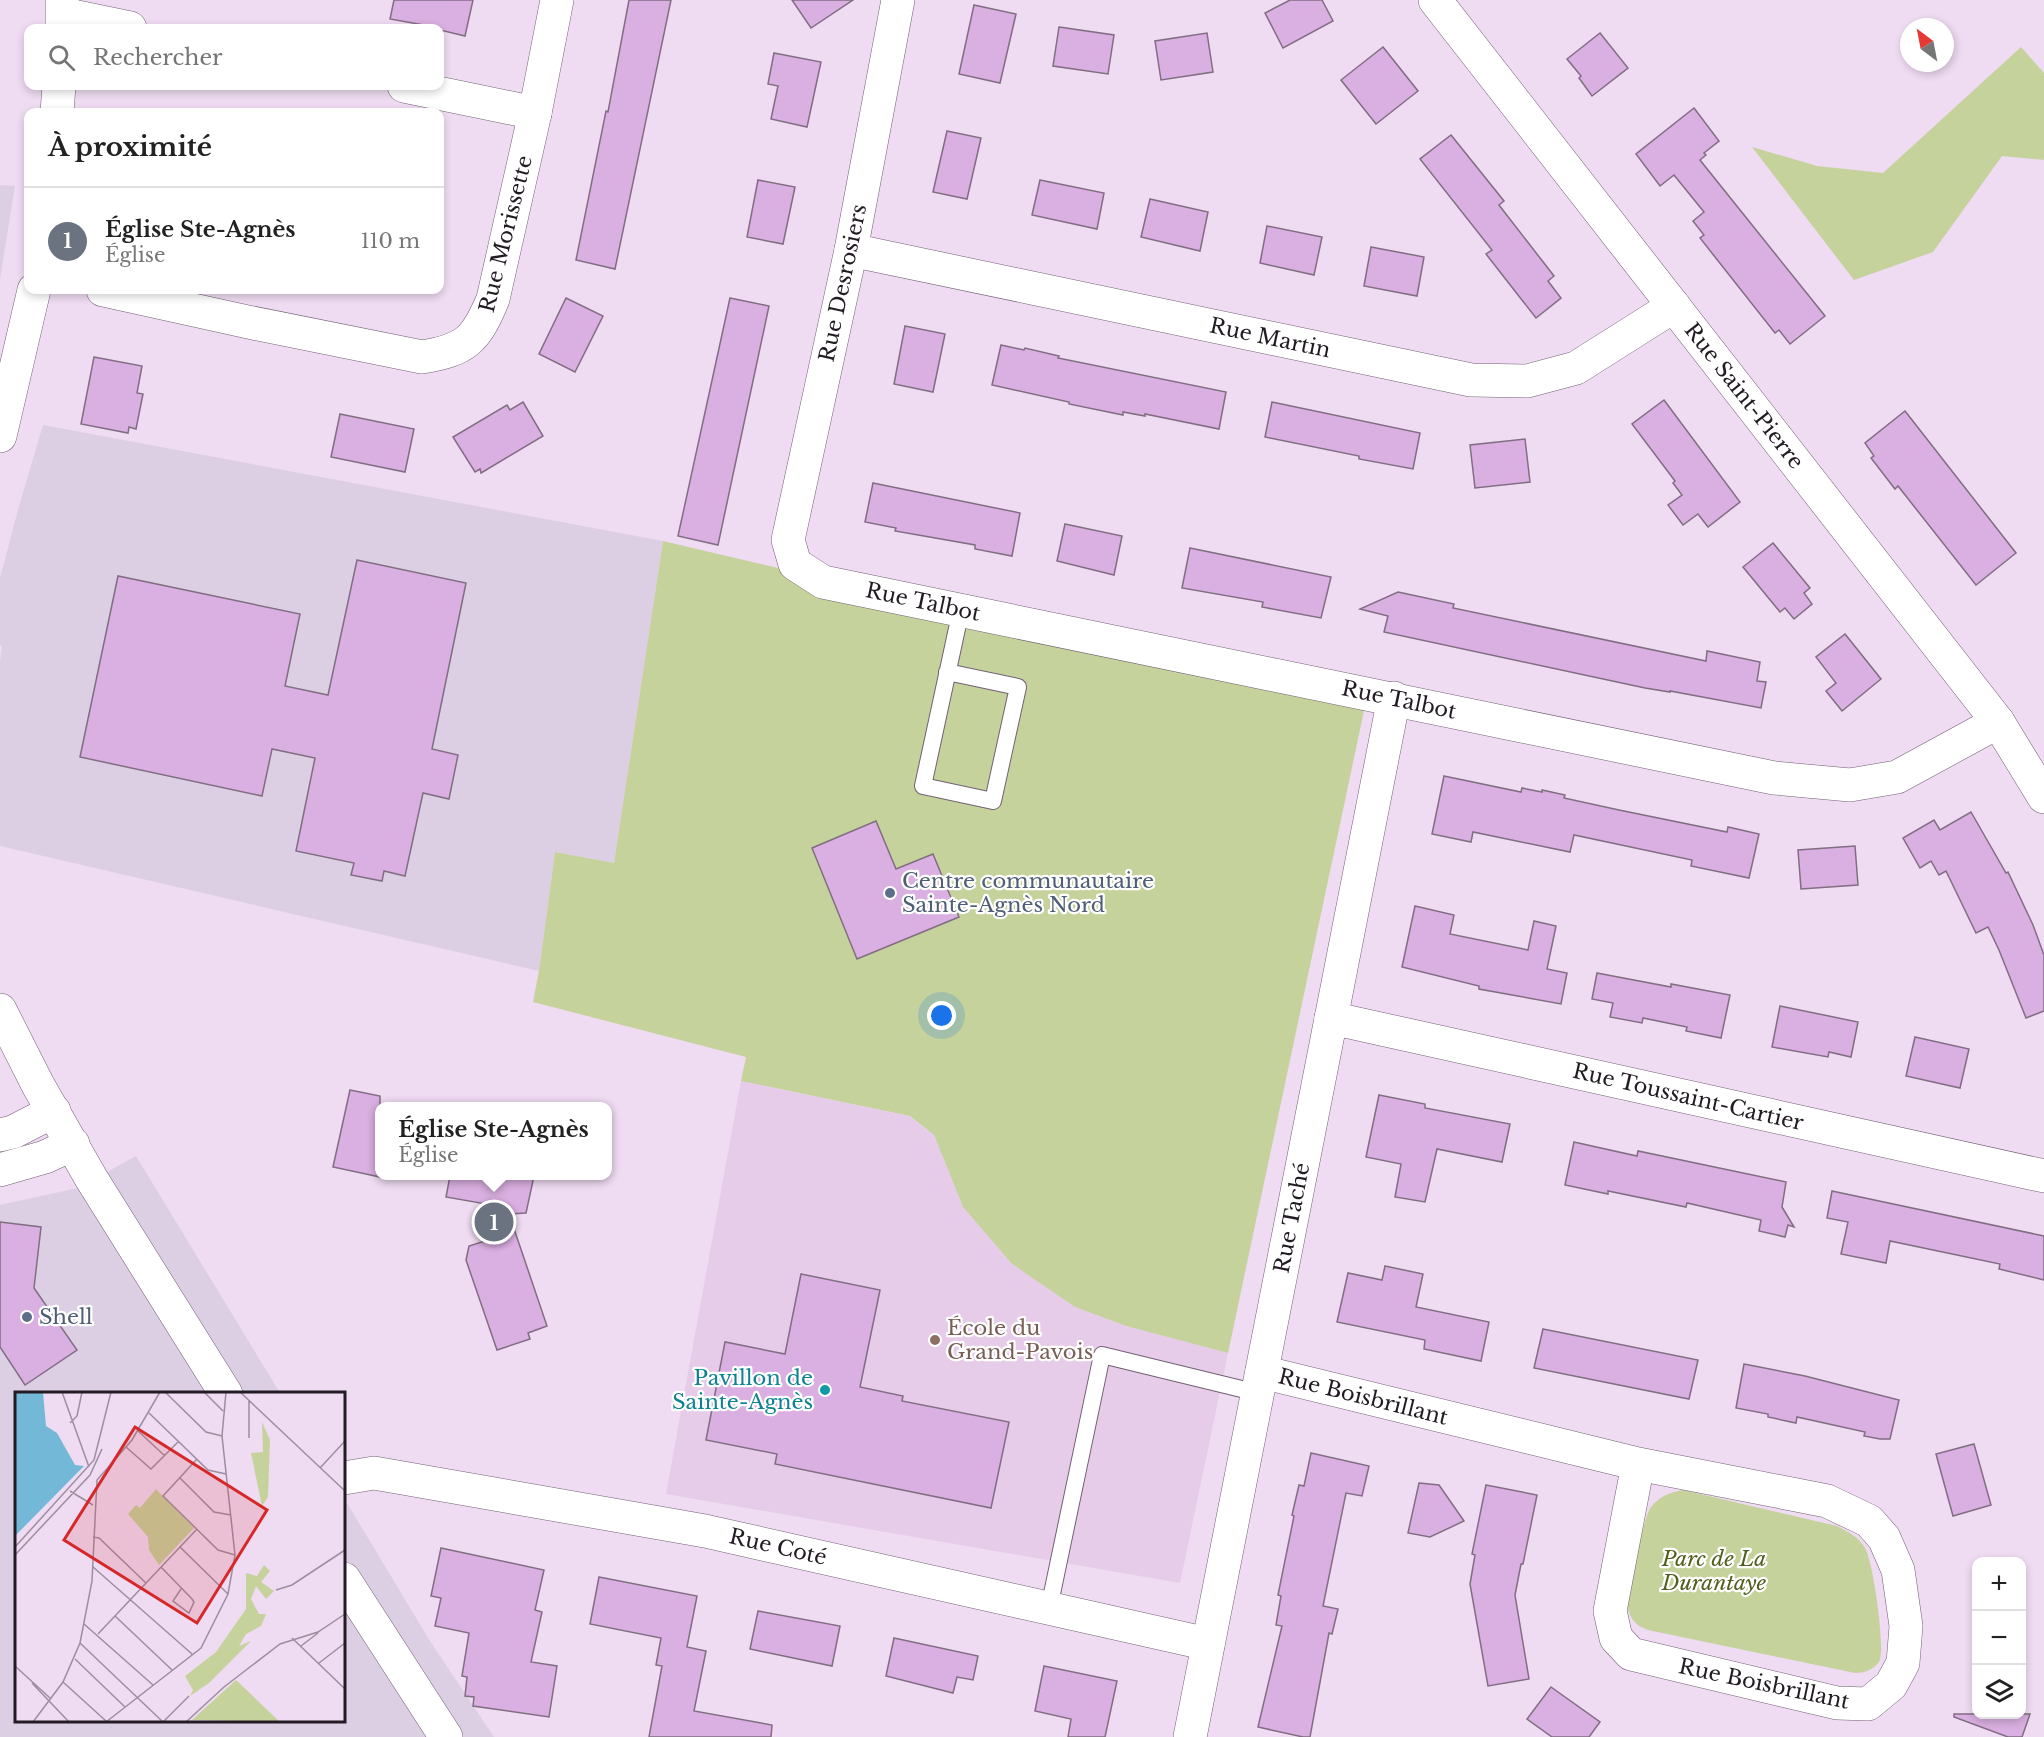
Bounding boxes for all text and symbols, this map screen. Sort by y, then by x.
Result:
north arrow [1900,18,1954,72]
search box [24,24,444,90]
icon: search [45,41,78,74]
text: Rechercher [93,44,223,71]
text: À proximité [48,131,212,163]
street label: Rue Morissette [474,153,538,315]
street label: Rue Desrosiers [814,202,872,364]
text: Église Ste-Agnès [105,216,296,243]
text: 1 [63,229,72,253]
text: 110 m [361,229,420,253]
text: Église [105,243,165,267]
street label: Rue Martin [1207,313,1333,363]
street label: Rue Saint-Pierre [1679,318,1809,474]
street label: Rue Talbot [863,577,983,627]
street label: Rue Talbot [1339,675,1459,725]
place label: Centre communautaire Sainte-Agnès Nord [902,868,1154,918]
marker: Centre communautaire Sainte-Agnès Nord [883,886,897,900]
your location [927,1001,956,1030]
street label: Rue Toussaint-Cartier [1570,1058,1806,1136]
popup [375,1102,612,1180]
text: Église Ste-Agnès [398,1116,589,1143]
text: Église [398,1143,459,1167]
street label: Rue Taché [1269,1161,1315,1275]
pin: 1 [474,1200,514,1244]
place label: Shell [39,1304,93,1330]
marker: Shell [20,1310,34,1324]
place label: École du Grand-Pavois [947,1315,1093,1365]
marker: École du Grand-Pavois [928,1333,942,1347]
street label: Rue Boisbrillant [1276,1363,1451,1431]
place label: Pavillon de Sainte-Agnès [672,1365,813,1415]
marker: Pavillon de Sainte-Agnès [818,1383,832,1397]
inset map [15,1392,345,1722]
street label: Rue Coté [727,1523,829,1571]
park label: Parc de La Durantaye [1661,1546,1767,1596]
map controls [1972,1557,2026,1719]
button: + [1972,1557,2026,1611]
button: − [1972,1611,2026,1665]
street label: Rue Boisbrillant [1676,1653,1852,1715]
button: layers [1972,1665,2026,1719]

